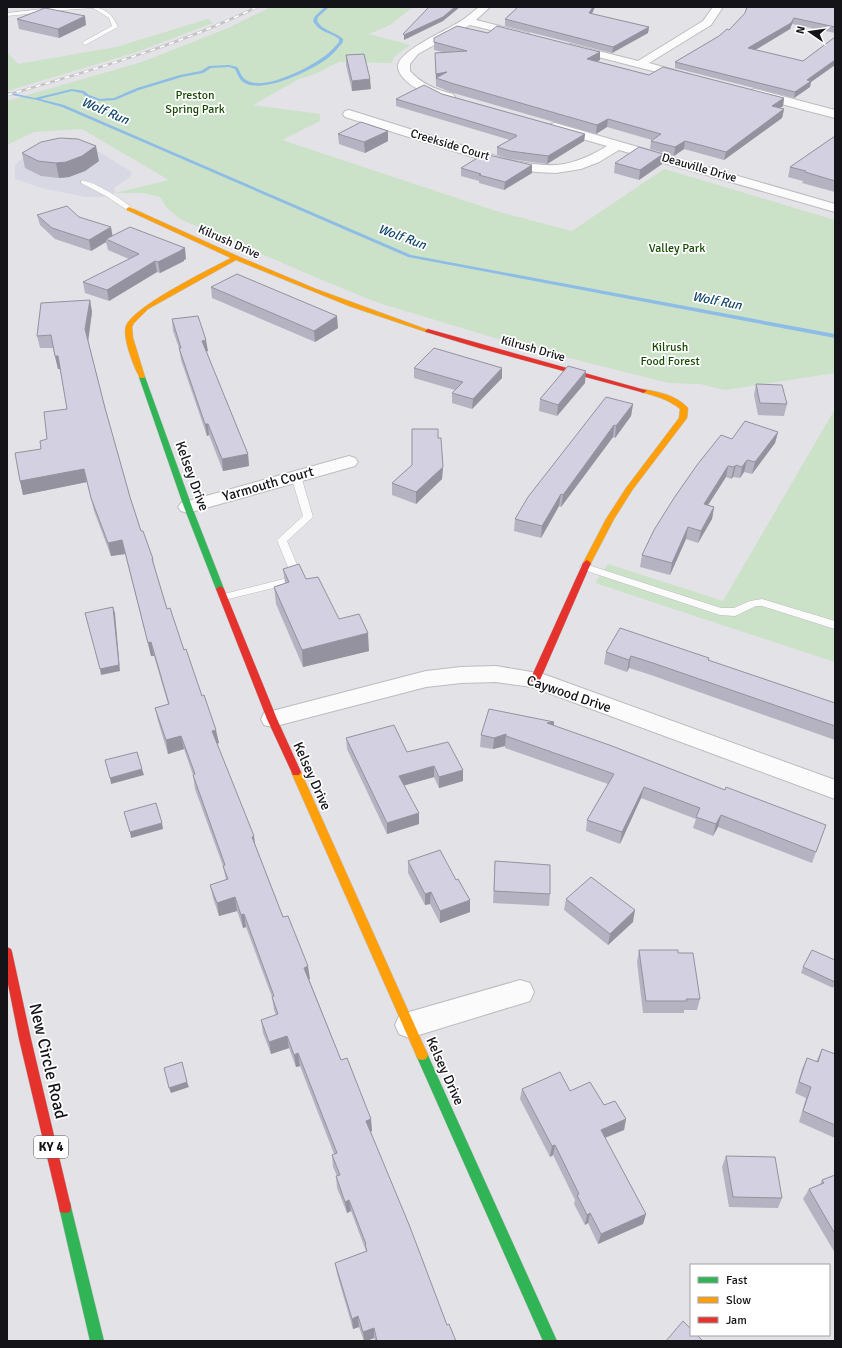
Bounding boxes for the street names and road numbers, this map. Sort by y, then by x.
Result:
street label: Creekside Court [409,126,491,164]
street label: Deauville Drive [660,150,738,186]
street label: Kilrush Drive [196,222,262,262]
street label: Kilrush Drive [499,333,567,365]
street label: Kelsey Drive [172,439,212,513]
street label: Yarmouth Court [220,463,316,505]
street label: Caywood Drive [525,672,613,716]
street label: Kelsey Drive [289,739,335,813]
street label: New Circle Road [24,1001,72,1121]
street label: Kelsey Drive [422,1034,468,1108]
road number: KY 4 [34,1136,68,1158]

